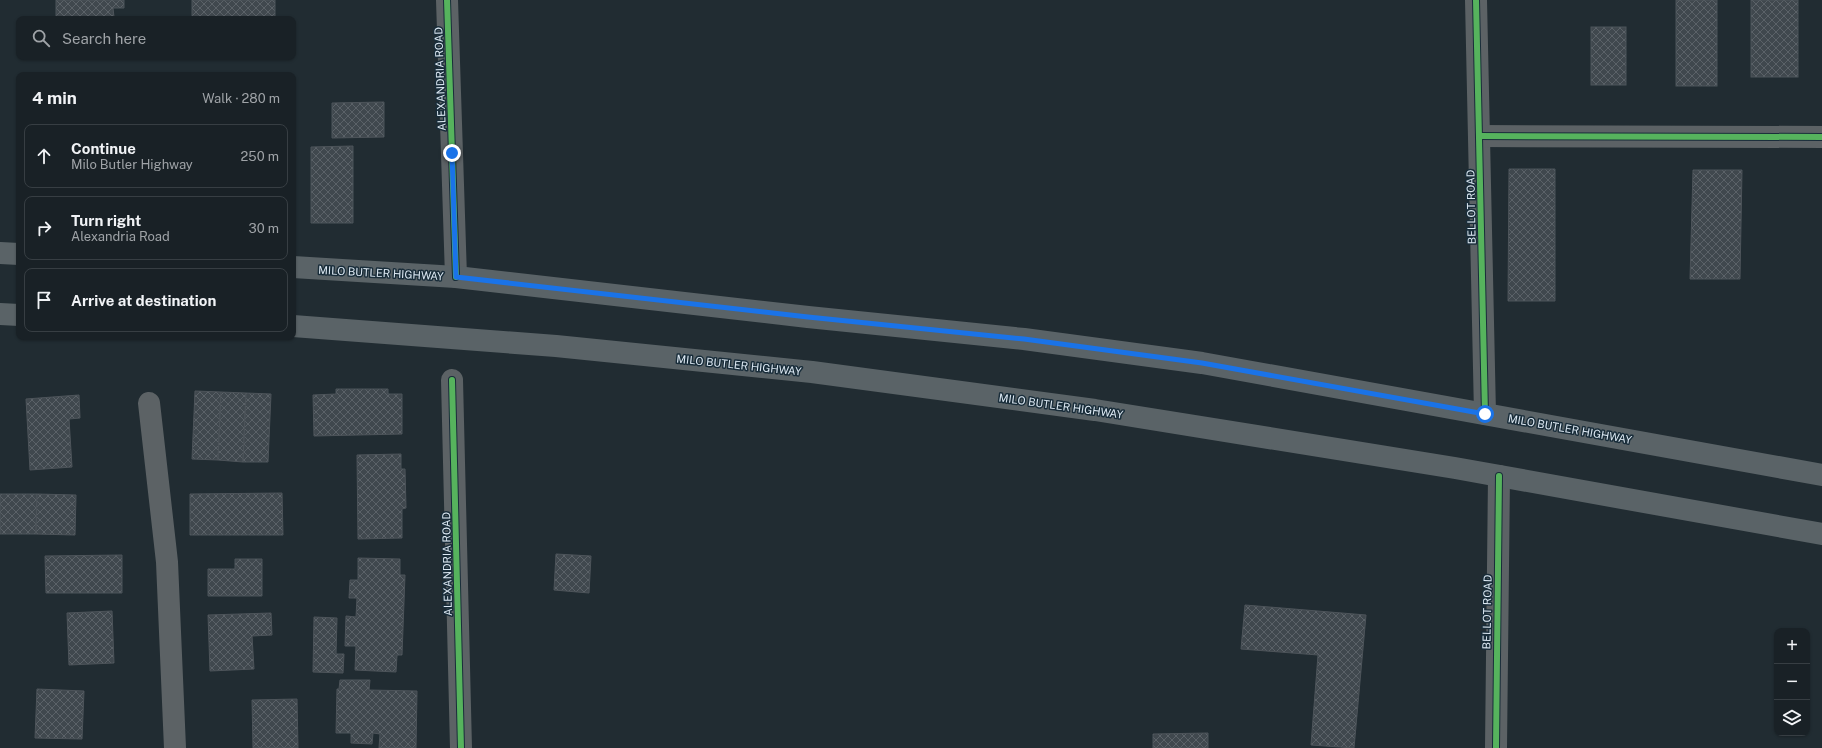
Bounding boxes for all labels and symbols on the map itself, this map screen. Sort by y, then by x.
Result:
street label: ALEXANDRIA ROAD [432,26,448,131]
route end [443,144,461,162]
street label: BELLOT ROAD [1464,169,1478,244]
street label: MILO BUTLER HIGHWAY [318,264,444,282]
street label: MILO BUTLER HIGHWAY [676,352,802,378]
street label: MILO BUTLER HIGHWAY [998,391,1124,421]
route start [1476,405,1494,423]
street label: MILO BUTLER HIGHWAY [1507,412,1633,446]
street label: ALEXANDRIA ROAD [440,512,454,616]
street label: BELLOT ROAD [1480,574,1494,649]

